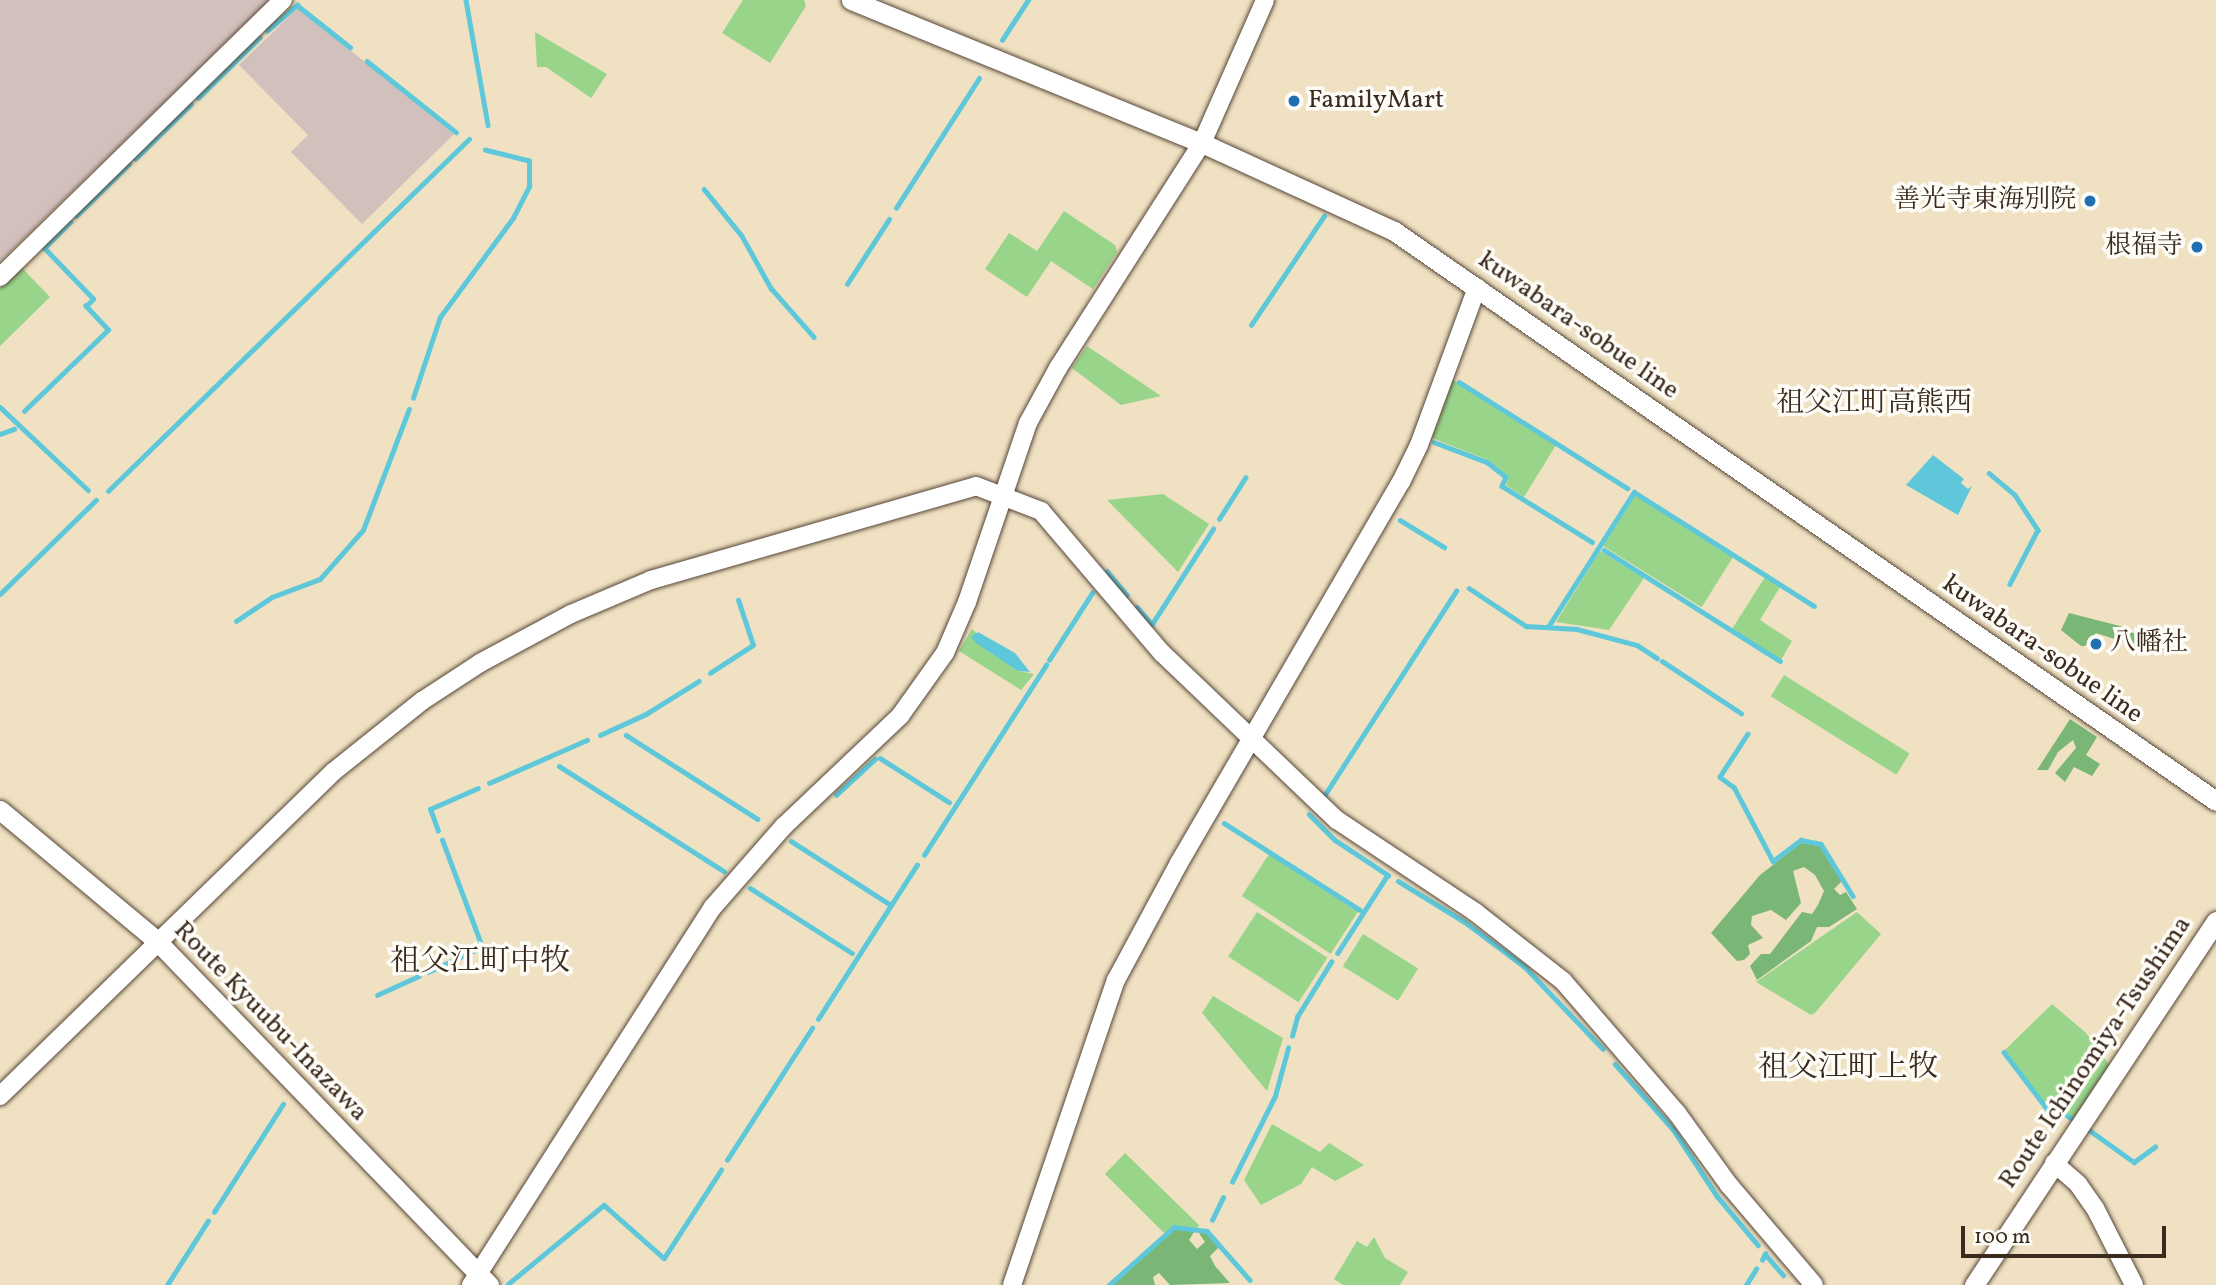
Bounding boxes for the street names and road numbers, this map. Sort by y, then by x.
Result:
street label: kuwabara-sobue line [1472,245,1684,407]
street label: kuwabara-sobue line [1936,569,2148,731]
street label: Route Ichinomiya-Tsushima [1993,911,2199,1195]
street label: Route Kyuubu-Inazawa [166,915,374,1129]

